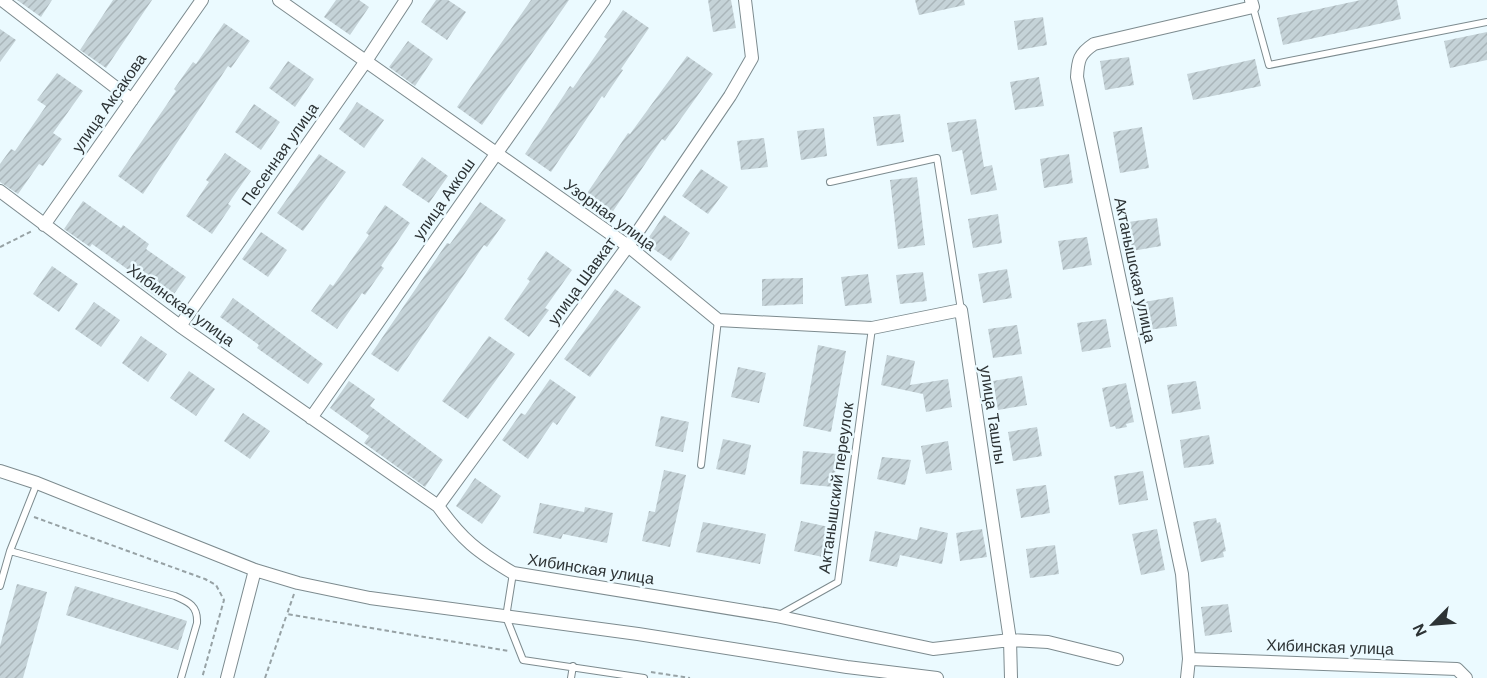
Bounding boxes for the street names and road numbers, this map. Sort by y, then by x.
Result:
street label: улица Аксакова [67,49,151,157]
street label: Песенная улица [237,98,323,209]
street label: улица Аккош [408,154,480,244]
street label: Узорная улица [560,175,660,256]
street label: Актанышская улица [1109,195,1161,345]
street label: улица Шавкат [543,232,621,329]
street label: Хибинская улица [123,259,239,351]
street label: улица Ташлы [975,364,1011,466]
street label: Актанышский переулок [814,400,859,575]
street label: Хибинская улица [526,549,656,589]
street label: Хибинская улица [1266,634,1394,660]

